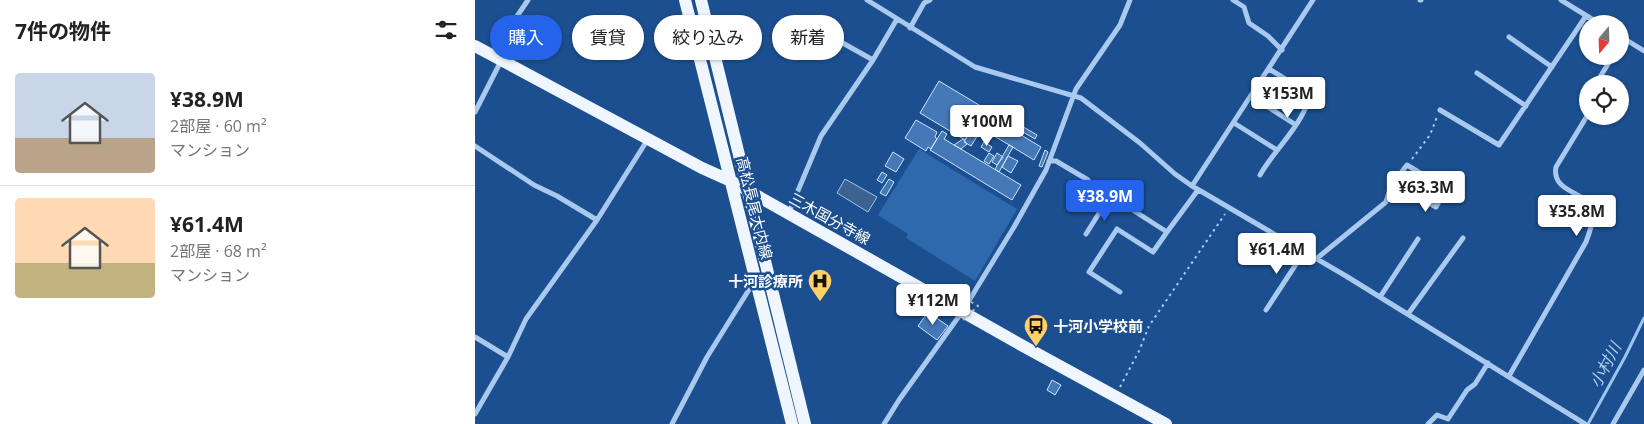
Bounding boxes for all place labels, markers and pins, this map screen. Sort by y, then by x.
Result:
pin: ¥153M [1253,76,1323,119]
pin: ¥100M [952,104,1022,147]
pin: ¥63.3M [1385,170,1467,213]
pin: ¥38.9M [1064,180,1146,222]
pin: ¥35.8M [1536,194,1618,237]
pin: ¥61.4M [1236,232,1318,275]
hospital icon: 十河診療所 [807,268,833,302]
place label: 十河診療所 [728,271,803,291]
pin: ¥112M [898,284,968,326]
bus stop icon: 十河小学校前 [1023,313,1049,347]
place label: 十河小学校前 [1053,316,1143,336]

